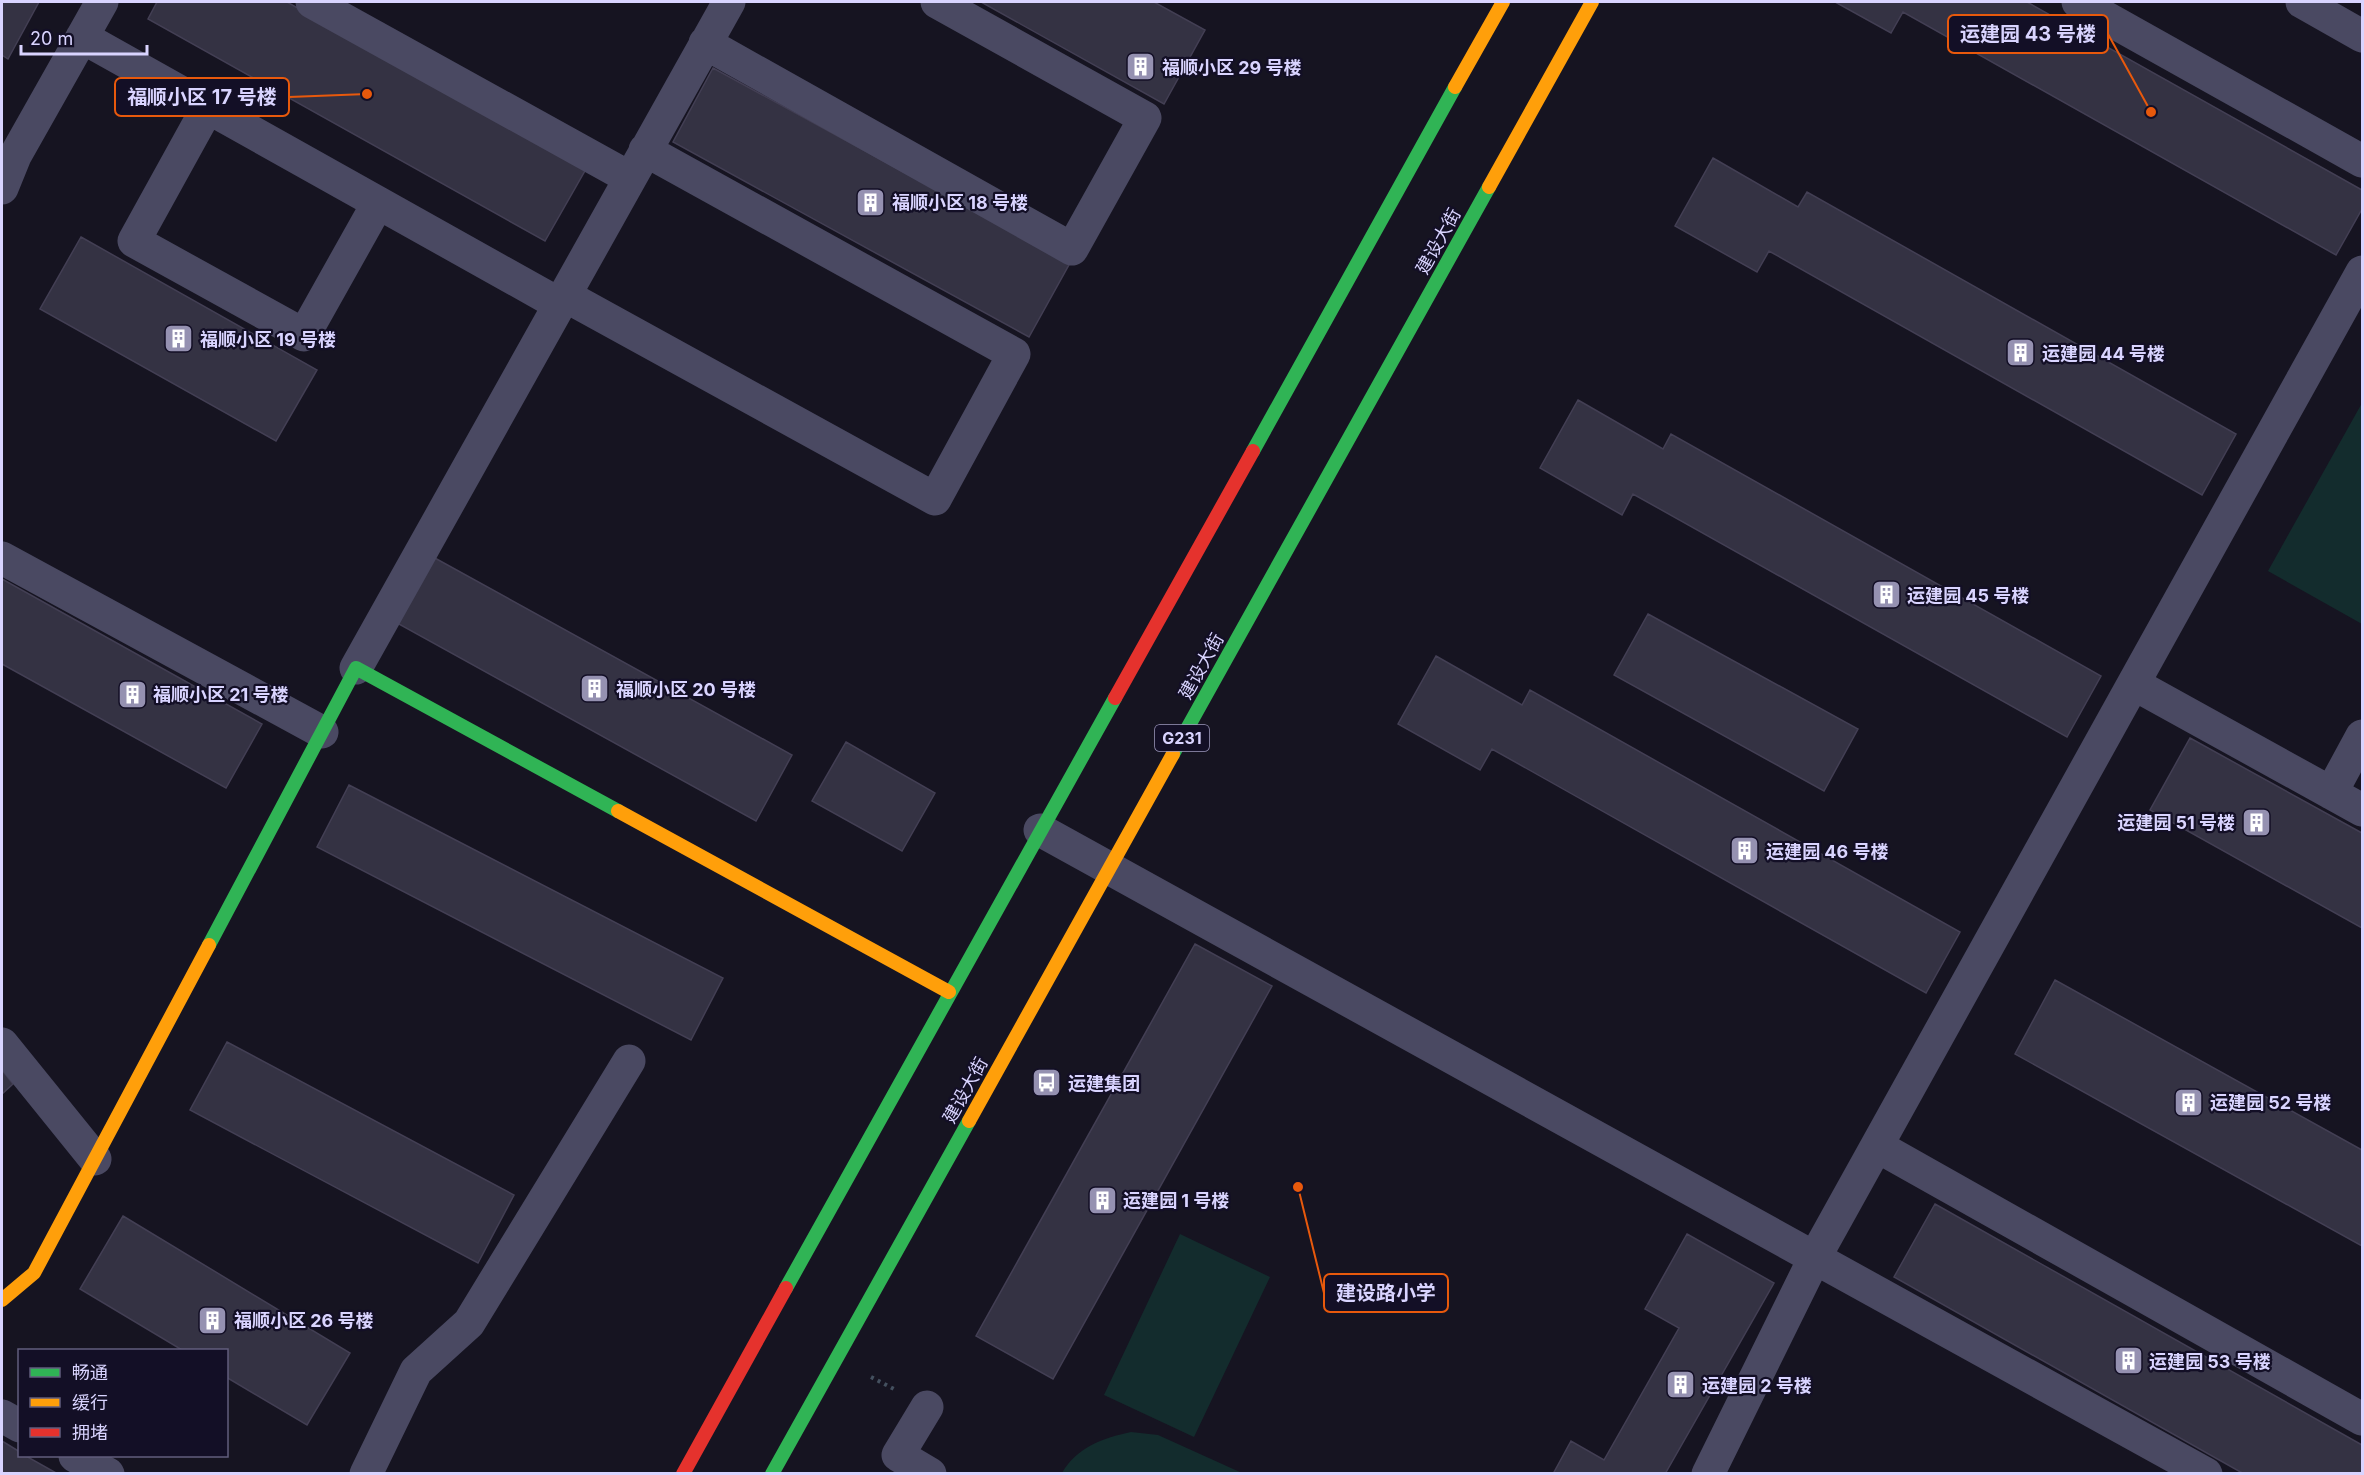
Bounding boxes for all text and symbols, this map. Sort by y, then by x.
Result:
callout: 运建园 43 号楼 [1948,15,2108,53]
scale bar [21,18,147,56]
text: 运建园 43 号楼 [1960,22,2096,46]
text: 20 m [30,28,73,49]
building icon: 福顺小区 29 号楼 [1125,51,1157,83]
place label: 福顺小区 29 号楼 [1162,57,1302,78]
callout: 福顺小区 17 号楼 [115,78,289,116]
text: 福顺小区 17 号楼 [127,85,277,109]
building icon: 福顺小区 18 号楼 [855,186,887,218]
place label: 福顺小区 18 号楼 [892,192,1028,213]
street label: 建设大街 [1411,204,1465,278]
building icon: 福顺小区 19 号楼 [163,323,195,355]
place label: 福顺小区 19 号楼 [200,329,336,350]
building icon: 运建园 44 号楼 [2005,337,2037,369]
place label: 运建园 44 号楼 [2042,343,2165,364]
building icon: 运建园 45 号楼 [1870,579,1902,611]
place label: 运建园 45 号楼 [1907,585,2029,606]
street label: 建设大街 [1174,629,1228,703]
building icon: 福顺小区 20 号楼 [579,673,611,705]
building icon: 福顺小区 21 号楼 [116,678,148,710]
place label: 福顺小区 20 号楼 [616,679,756,700]
place label: 福顺小区 21 号楼 [153,684,289,705]
road number: G231 [1155,725,1209,751]
building icon: 运建园 51 号楼 [2240,806,2272,838]
place label: 运建园 51 号楼 [2117,812,2235,833]
building icon: 运建园 46 号楼 [1729,835,1761,867]
place label: 运建园 46 号楼 [1766,841,1888,862]
street label: 建设大街 [938,1053,992,1127]
bus stop icon: 运建集团 [1031,1067,1063,1099]
place label: 运建集团 [1068,1073,1140,1094]
building icon: 运建园 52 号楼 [2173,1086,2205,1118]
place label: 运建园 52 号楼 [2210,1092,2331,1113]
building icon: 运建园 1 号楼 [1086,1184,1118,1216]
place label: 运建园 1 号楼 [1123,1190,1229,1211]
callout: 建设路小学 [1324,1274,1448,1312]
text: 建设路小学 [1336,1281,1436,1305]
building icon: 福顺小区 26 号楼 [197,1304,229,1336]
place label: 福顺小区 26 号楼 [234,1310,374,1331]
building icon: 运建园 53 号楼 [2112,1345,2144,1377]
legend [18,1349,228,1457]
place label: 运建园 53 号楼 [2149,1351,2271,1372]
text: 畅通 [72,1362,108,1383]
building icon: 运建园 2 号楼 [1665,1369,1697,1401]
place label: 运建园 2 号楼 [1702,1375,1812,1396]
text: 缓行 [72,1392,108,1413]
text: 拥堵 [72,1422,108,1443]

